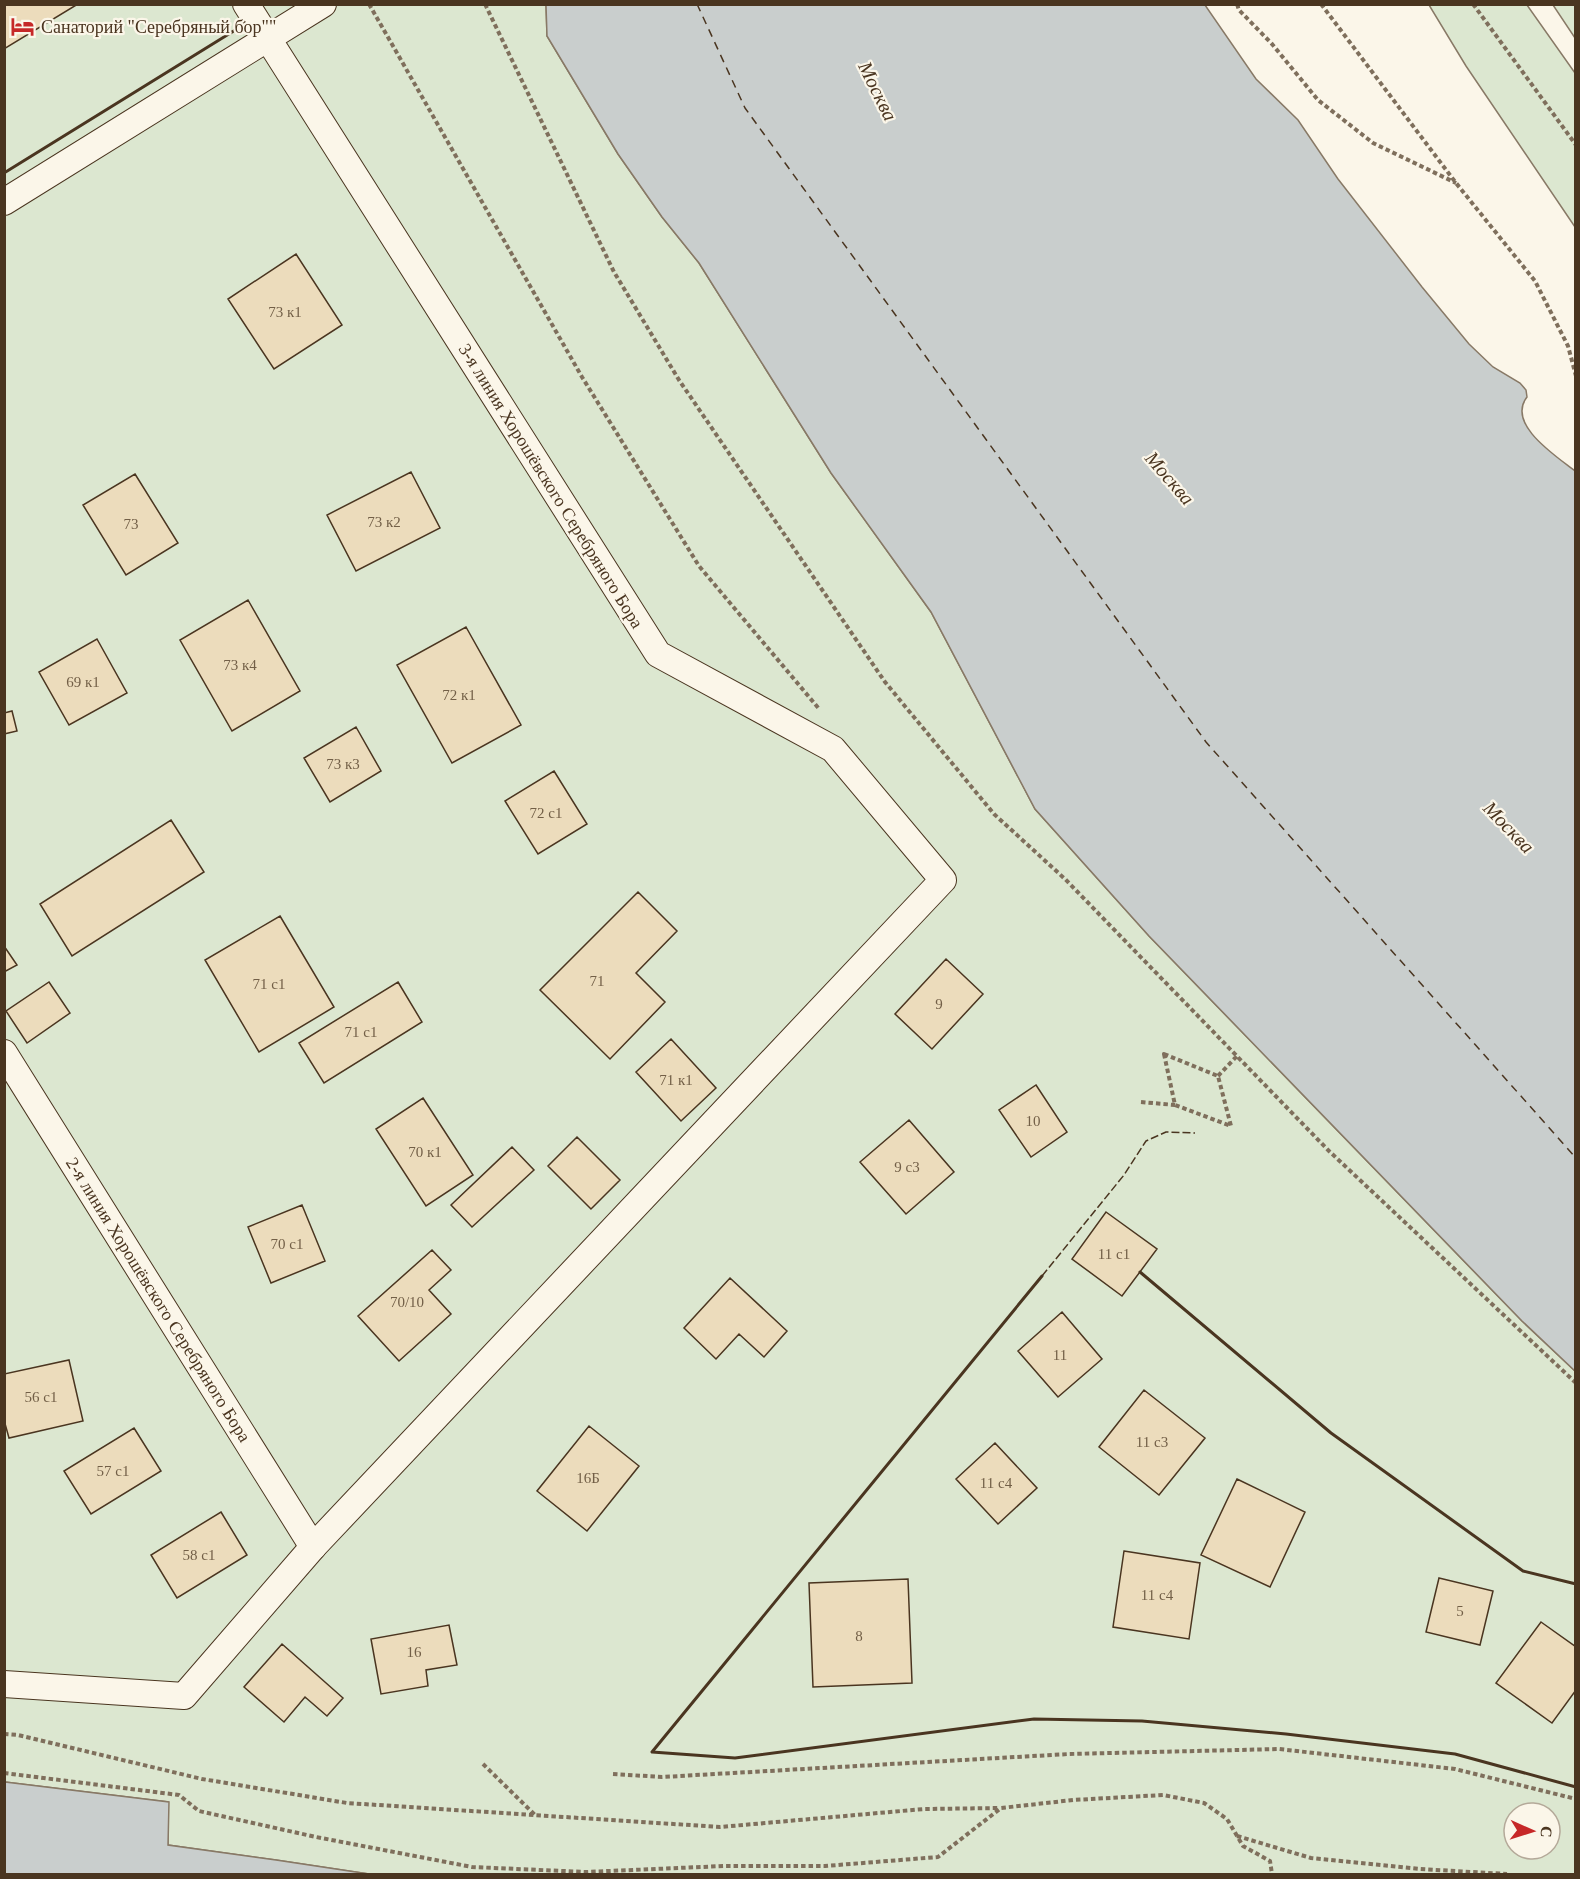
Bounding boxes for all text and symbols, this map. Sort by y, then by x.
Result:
hotel icon: Санаторий "Серебряный бор"" [10,14,36,40]
place label: Санаторий "Серебряный бор"" [41,17,276,37]
water label: Москва [854,57,902,124]
house number: 73 к1 [268,304,302,320]
street label: 3-я линия Хорошёвского Серебряного Бора [455,340,647,632]
water label: Москва [1140,446,1199,509]
house number: 73 к2 [367,514,401,530]
house number: 73 [124,516,139,532]
house number: 73 к4 [223,657,257,673]
house number: 69 к1 [66,674,100,690]
house number: 72 к1 [442,687,476,703]
house number: 73 к3 [326,756,360,772]
water label: Москва [1478,796,1539,857]
house number: 72 с1 [530,805,562,821]
house number: 71 [590,973,605,989]
house number: 71 с1 [253,976,285,992]
house number: 9 [935,996,943,1012]
house number: 71 с1 [345,1024,377,1040]
house number: 71 к1 [659,1072,693,1088]
house number: 10 [1026,1113,1041,1129]
house number: 70 к1 [408,1144,442,1160]
street label: 2-я линия Хорошёвского Серебряного Бора [62,1154,255,1446]
house number: 9 с3 [894,1159,920,1175]
house number: 70 с1 [271,1236,303,1252]
house number: 11 с1 [1098,1246,1130,1262]
house number: 70/10 [390,1294,424,1310]
house number: 11 [1053,1347,1067,1363]
house number: 56 с1 [25,1389,57,1405]
house number: 11 с3 [1136,1434,1168,1450]
house number: 57 с1 [97,1463,129,1479]
house number: 16Б [576,1470,600,1486]
house number: 11 с4 [980,1475,1013,1491]
house number: 58 с1 [183,1547,215,1563]
house number: 11 с4 [1141,1587,1174,1603]
house number: 5 [1456,1603,1464,1619]
house number: 8 [855,1628,863,1644]
house number: 16 [407,1644,422,1660]
north arrow [1502,1801,1562,1861]
text: С [1538,1826,1555,1838]

